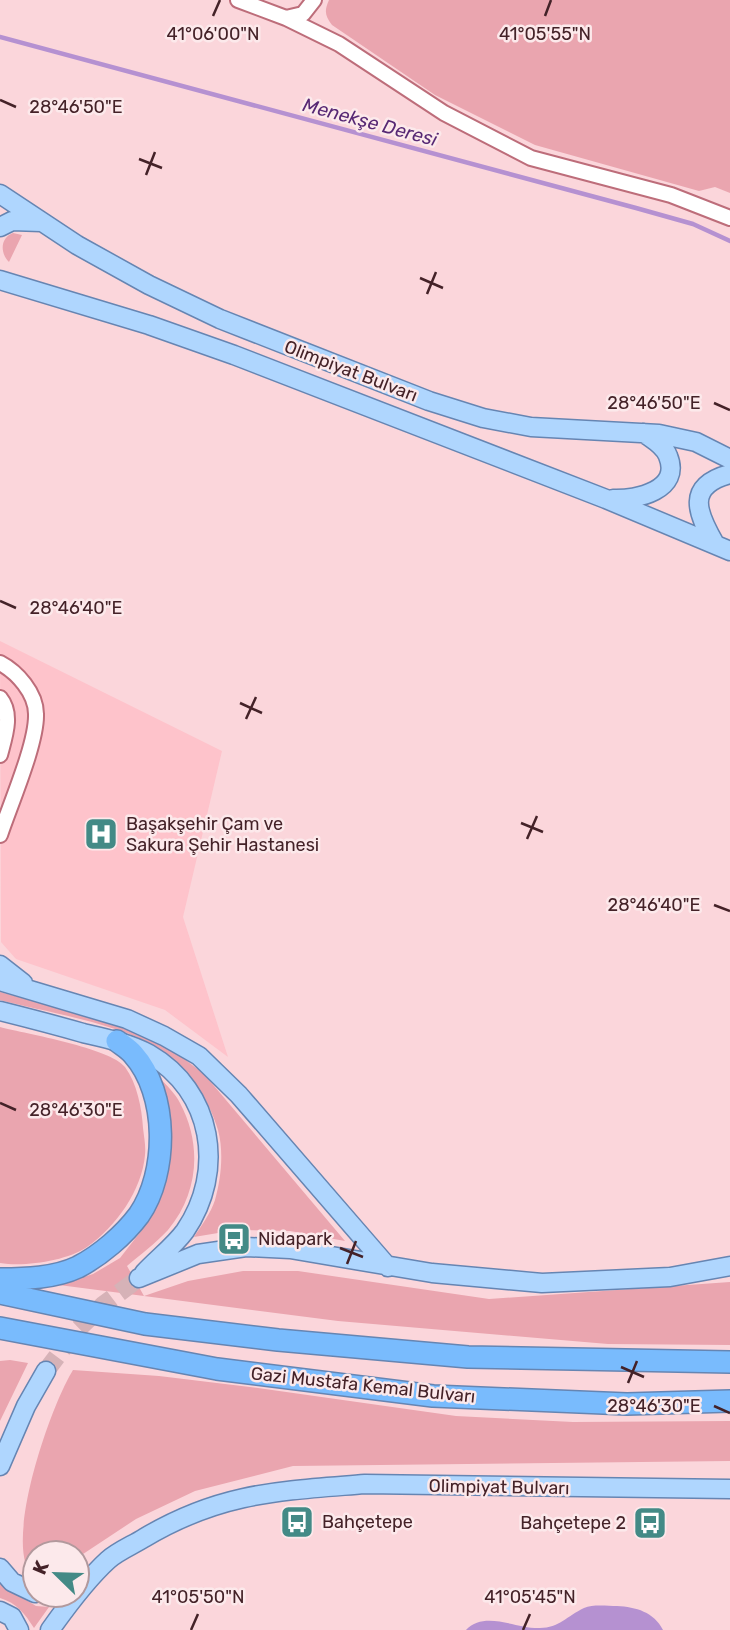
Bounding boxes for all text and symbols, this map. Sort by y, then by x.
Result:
text: 41°06'00"N [166,23,260,45]
text: 41°05'55"N [499,23,591,45]
water label: Menekşe Deresi [300,93,440,151]
text: 28°46'50"E [29,96,123,118]
street label: Olimpiyat Bulvarı [281,335,421,407]
text: 28°46'50"E [607,392,701,414]
text: 28°46'40"E [30,597,122,619]
place label: Başakşehir Çam ve Sakura Şehir Hastanesi [126,813,319,856]
hospital icon: Başakşehir Çam ve Sakura Şehir Hastanesi [82,815,120,853]
text: 28°46'40"E [608,894,700,916]
text: 28°46'30"E [29,1099,123,1121]
bus stop icon: Nidapark [215,1220,253,1258]
place label: Nidapark [258,1228,333,1250]
street label: Gazi Mustafa Kemal Bulvarı [250,1362,476,1408]
text: 28°46'30"E [607,1395,701,1417]
street label: Olimpiyat Bulvarı [428,1475,570,1499]
bus stop icon: Bahçetepe [278,1503,316,1541]
bus stop icon: Bahçetepe 2 [631,1504,669,1542]
place label: Bahçetepe [322,1511,413,1533]
place label: Bahçetepe 2 [520,1512,626,1534]
north arrow [21,1539,91,1609]
text: K [28,1557,54,1578]
text: 41°05'50"N [152,1586,244,1608]
text: 41°05'45"N [484,1586,576,1608]

